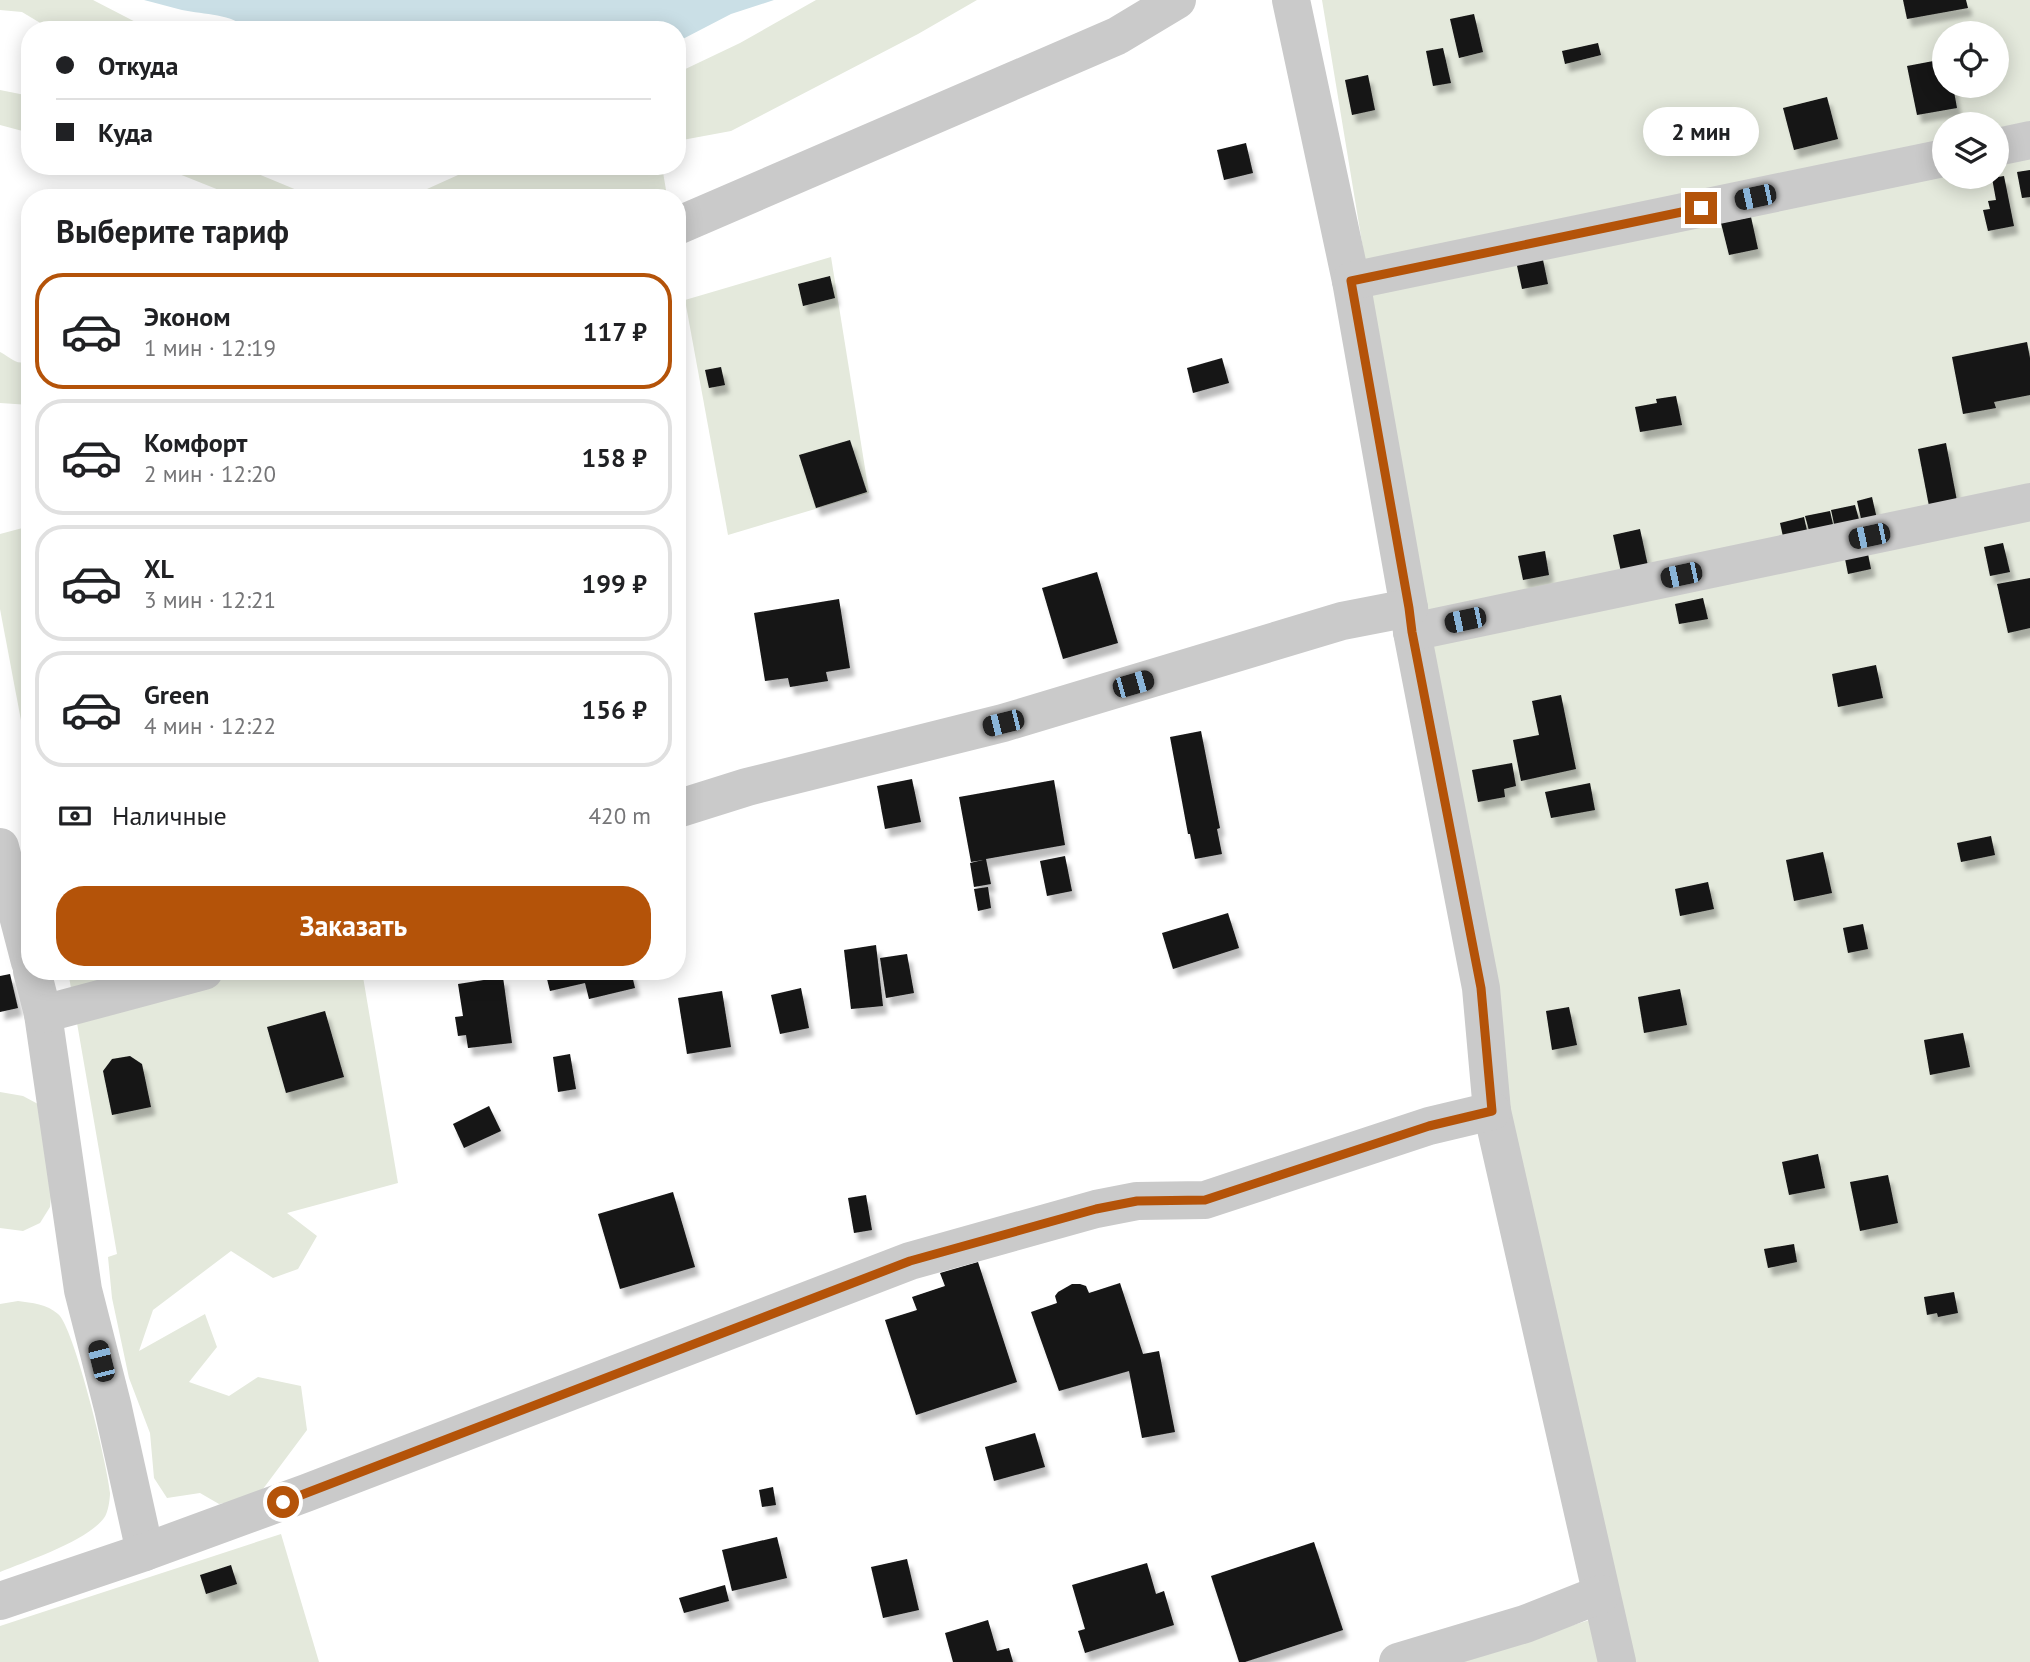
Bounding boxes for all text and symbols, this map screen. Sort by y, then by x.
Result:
map controls [1932,21,2009,189]
button: locate [1932,21,2009,98]
text: Откуда [98,49,178,82]
callout: 2 мин [1643,106,1759,156]
button: layers [1932,112,2009,189]
text: Куда [98,116,153,149]
text: 2 мин [1671,117,1731,146]
car [1733,182,1778,212]
route end [1685,192,1717,224]
text: Выберите тариф [56,210,289,252]
icon: car [60,300,123,363]
text: Эконом [144,300,231,333]
text: 117 ₽ [583,315,647,348]
text: 1 мин · 12:19 [144,333,276,362]
icon: car [60,426,123,489]
text: Комфорт [144,426,247,459]
text: 158 ₽ [581,441,647,474]
text: 2 мин · 12:20 [144,459,276,488]
car [1847,521,1892,551]
icon: car [60,552,123,615]
text: XL [144,552,174,585]
car [1659,560,1704,590]
text: 199 ₽ [581,567,647,600]
text: 3 мин · 12:21 [144,585,276,614]
car [1443,605,1488,635]
car [1110,668,1157,700]
icon: car [60,678,123,741]
text: Green [144,678,209,711]
text: 156 ₽ [581,693,647,726]
car [981,708,1026,738]
text: 4 мин · 12:22 [144,711,276,740]
icon: cash [56,797,94,835]
text: Наличные [112,799,227,832]
text: 420 m [589,801,651,830]
button: Заказать [56,886,651,966]
car [86,1338,117,1384]
route start [267,1486,299,1518]

